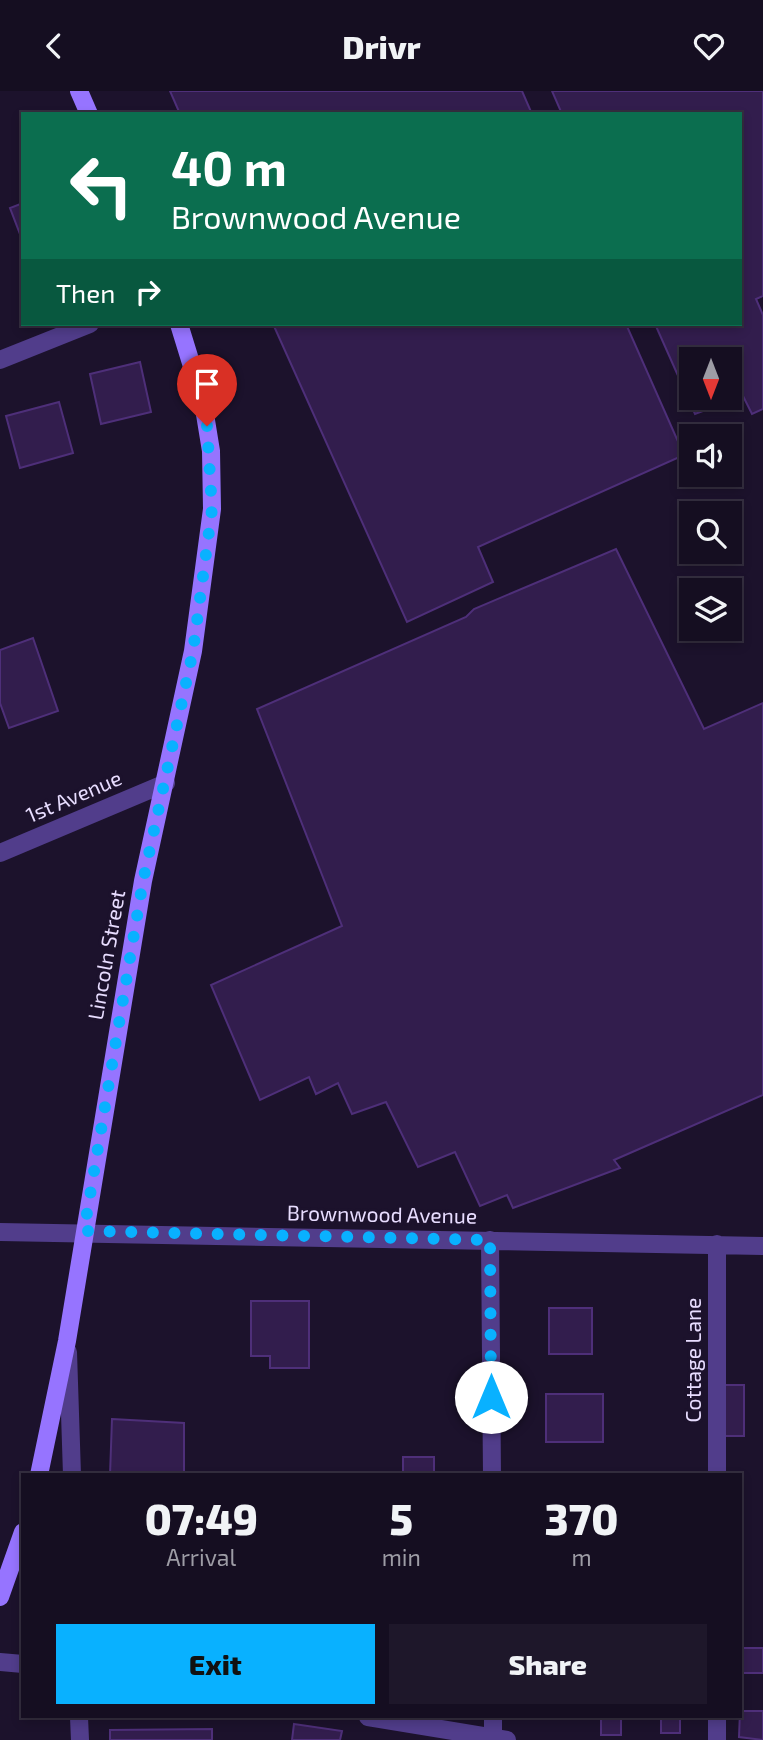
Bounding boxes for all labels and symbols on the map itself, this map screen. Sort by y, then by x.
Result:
north arrow [679,347,742,409]
pin [177,354,237,426]
street label: 1st Avenue [22,764,125,827]
street label: Lincoln Street [82,888,129,1022]
street label: Brownwood Avenue [287,1199,477,1228]
street label: Cottage Lane [680,1298,705,1422]
position arrow [454,1360,528,1434]

